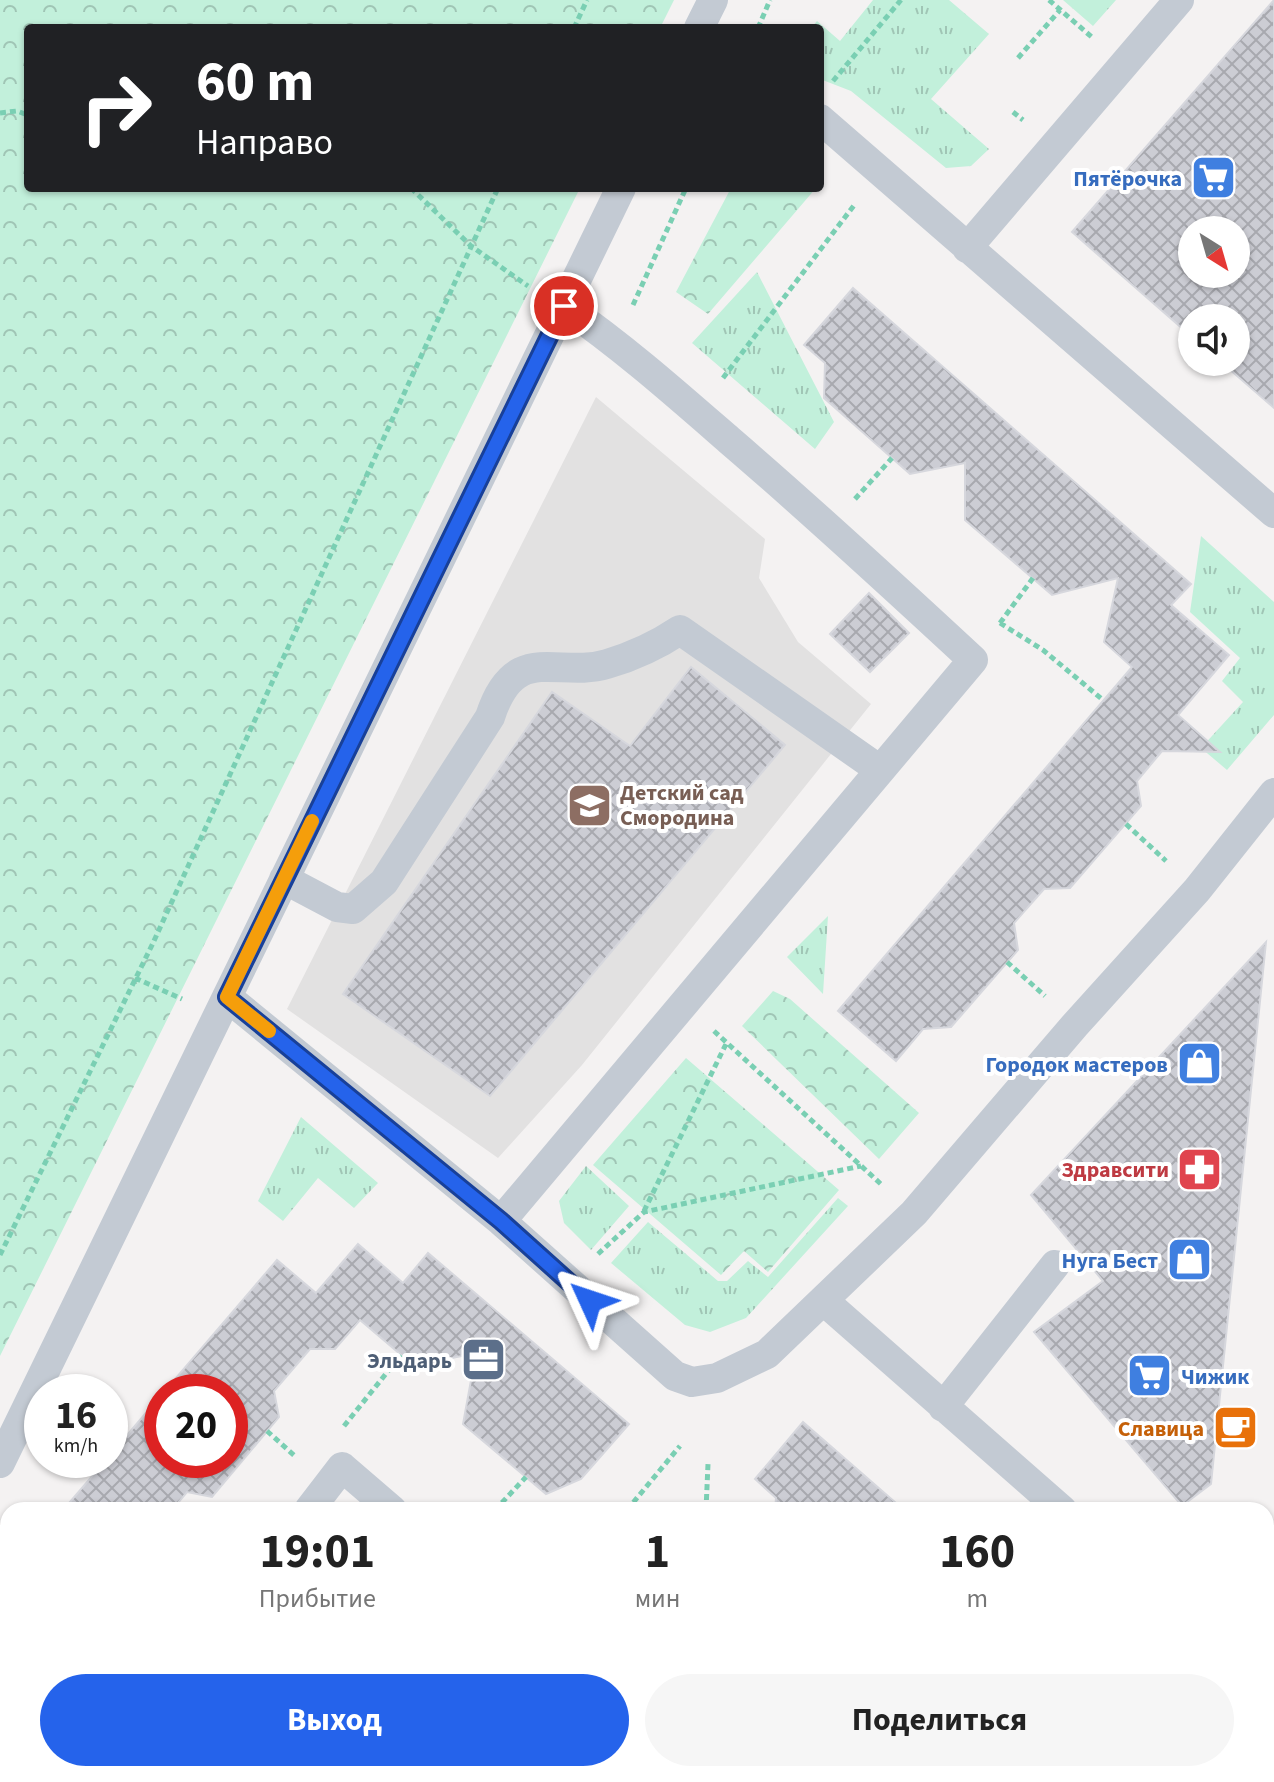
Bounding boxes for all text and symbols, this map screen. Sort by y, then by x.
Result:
text: 60 m [196,43,314,122]
icon: right [64,56,168,160]
text: Направо [196,117,333,168]
supermarket icon: Пятёрочка [1189,154,1237,202]
place label: Пятёрочка [1073,163,1182,195]
north arrow [1178,216,1250,288]
map controls [1178,216,1250,376]
pin [530,272,598,340]
icon: arrive [542,284,586,328]
button: sound [1178,304,1250,376]
place label: Детский сад Смородина [620,777,744,834]
school or university icon: Детский сад Смородина [565,781,613,829]
shop icon: Городок мастеров [1175,1040,1223,1088]
place label: Городок мастеров [985,1049,1168,1081]
pharmacy icon: Здравсити [1176,1145,1224,1193]
place label: Здравсити [1061,1154,1169,1186]
shop icon: Нуга Бест [1165,1236,1213,1284]
place label: Нуга Бест [1062,1245,1158,1277]
position arrow [548,1259,632,1343]
office icon: Эльдарь [459,1336,507,1384]
place label: Эльдарь [367,1345,452,1377]
supermarket icon: Чижик [1126,1352,1174,1400]
place label: Чижик [1181,1361,1249,1393]
speed limit sign: 20 [144,1374,248,1478]
text: 16 [55,1387,97,1444]
cafe icon: Славица [1211,1404,1259,1452]
place label: Славица [1118,1413,1204,1445]
text: km/h [54,1432,98,1460]
text: 19:01 [259,1518,375,1586]
text: 1 [645,1518,670,1586]
text: 160 [939,1518,1015,1586]
text: Прибытие [259,1580,376,1617]
text: мин [635,1580,680,1617]
text: m [966,1580,988,1617]
button: Выход [40,1674,629,1766]
button: Поделиться [645,1674,1234,1766]

